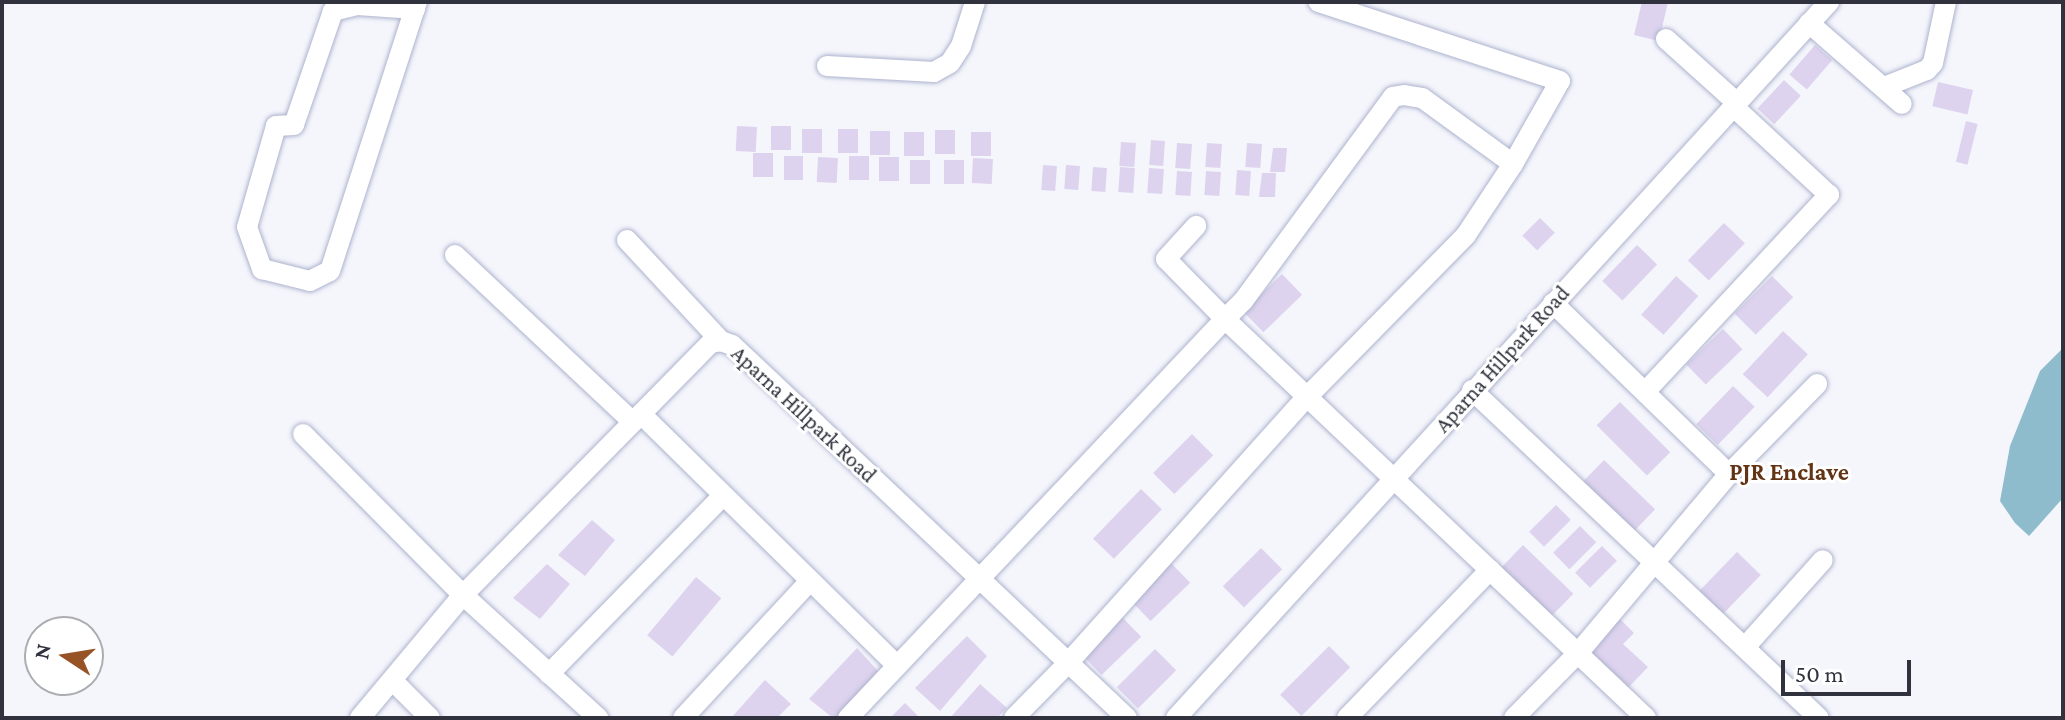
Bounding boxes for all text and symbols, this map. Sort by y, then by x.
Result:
street label: Aparna Hillpark Road [1429,280,1575,438]
street label: Aparna Hillpark Road [726,340,882,488]
district label: PJR Enclave [1729,458,1849,486]
north arrow [24,616,104,696]
text: N [28,641,56,661]
scale bar [1785,644,1915,694]
text: 50 m [1795,660,1844,687]

